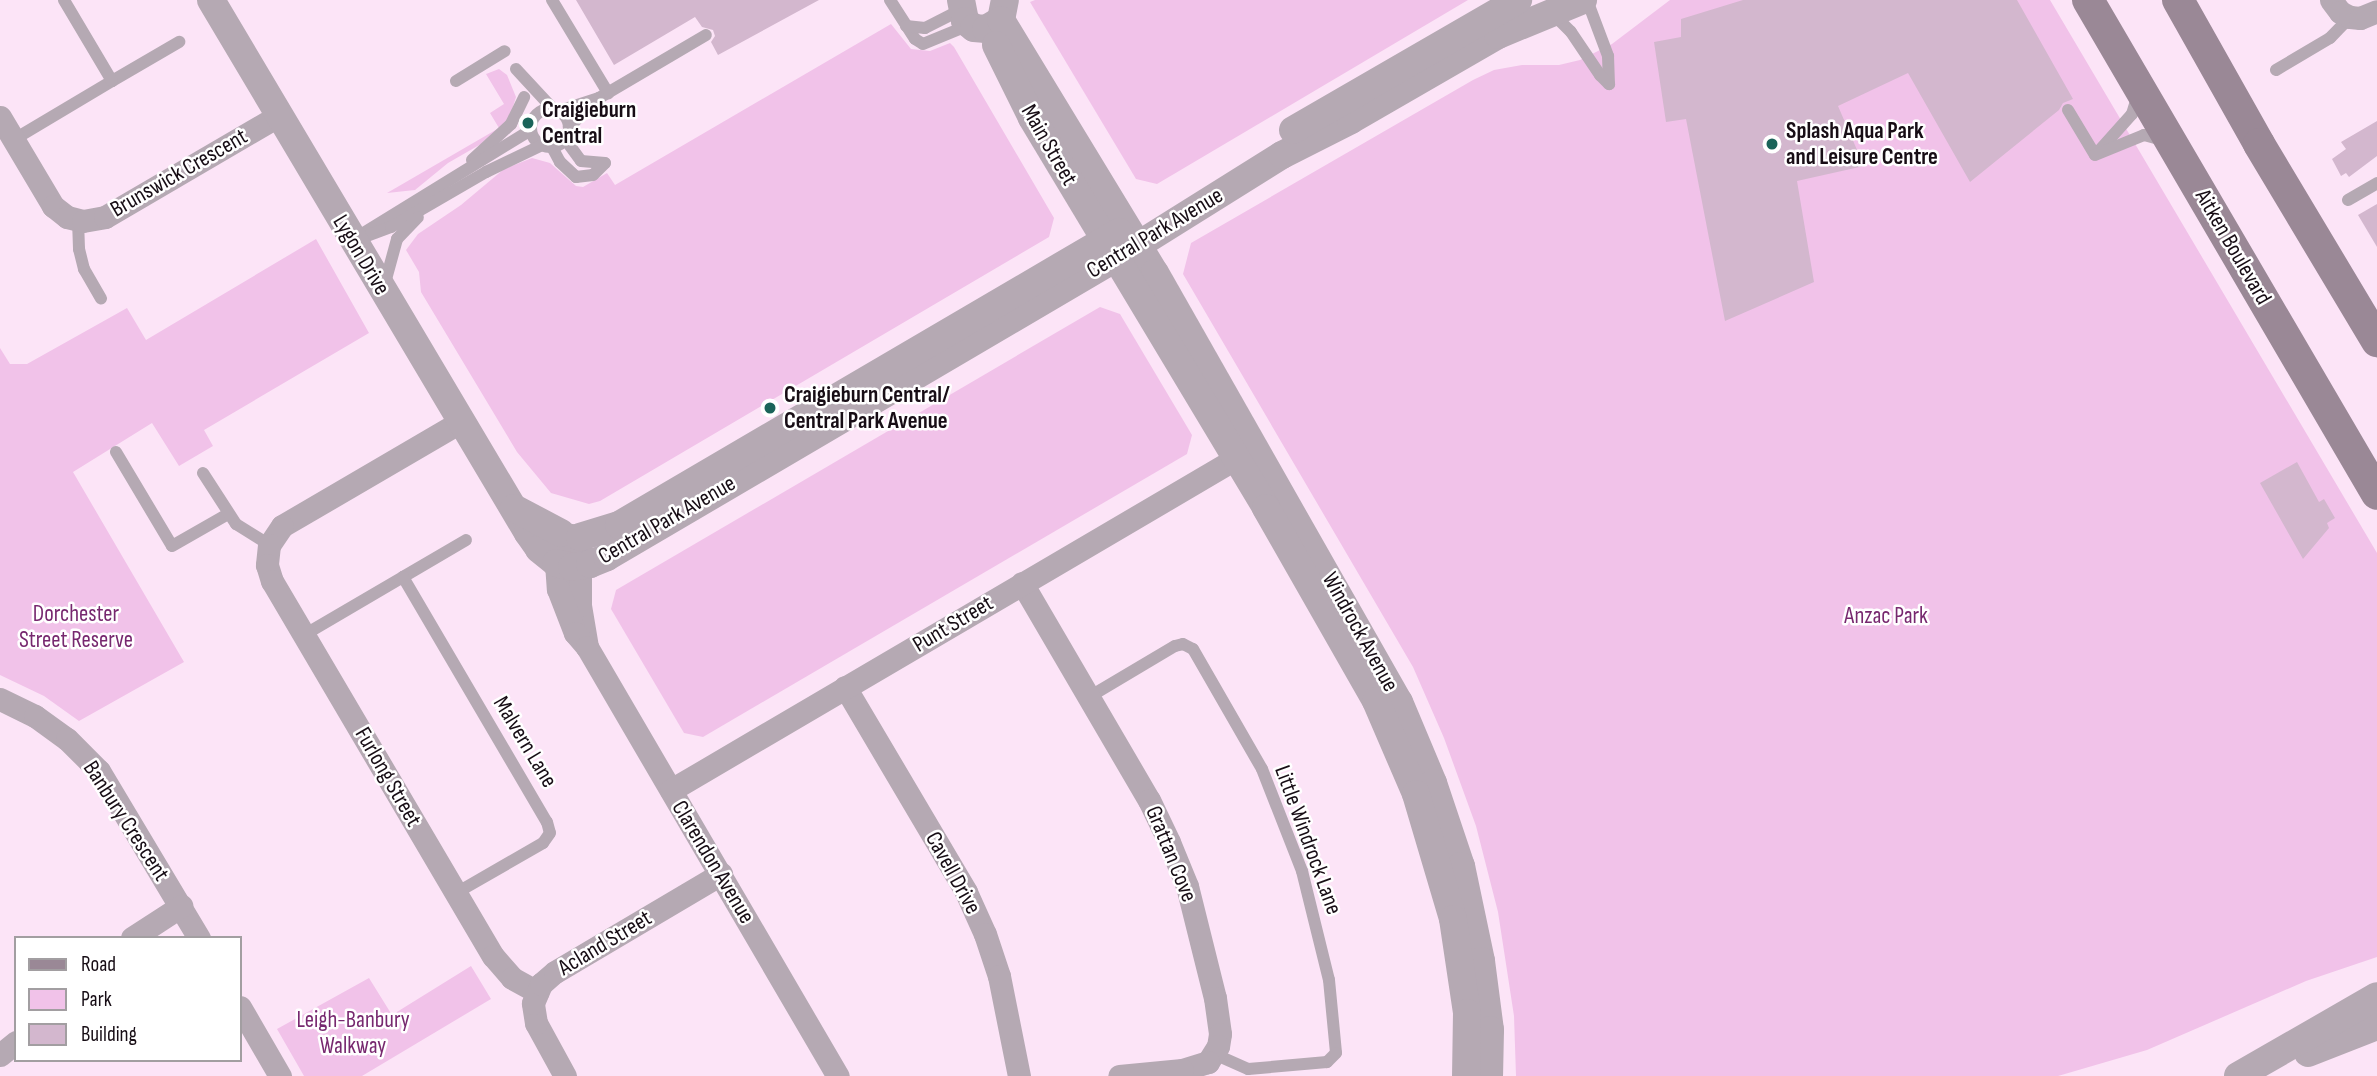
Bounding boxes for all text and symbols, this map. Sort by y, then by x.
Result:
place label: Craigieburn Central [542,96,636,150]
street label: Main Street [1015,100,1083,190]
marker: Craigieburn Central [520,115,536,131]
place label: Splash Aqua Park and Leisure Centre [1786,117,1938,171]
street label: Brunswick Crescent [106,123,252,223]
marker: Splash Aqua Park and Leisure Centre [1764,136,1780,152]
street label: Central Park Avenue [1082,182,1228,284]
street label: Aitken Boulevard [2189,185,2277,309]
street label: Lygon Drive [326,210,396,300]
place label: Craigieburn Central/ Central Park Avenue [784,381,950,435]
marker: Craigieburn Central/ Central Park Avenue [762,400,778,416]
street label: Central Park Avenue [594,470,740,570]
street label: Windrock Avenue [1316,567,1404,697]
street label: Punt Street [908,589,998,659]
park label: Dorchester Street Reserve [19,600,133,654]
park label: Anzac Park [1844,602,1928,630]
street label: Malvern Lane [487,691,563,793]
street label: Furlong Street [349,722,427,832]
street label: Banbury Crescent [77,756,175,886]
street label: Little Windrock Lane [1268,762,1348,918]
street label: Clarendon Avenue [666,796,760,928]
street label: Grattan Cove [1139,802,1203,906]
street label: Cavell Drive [919,827,987,919]
street label: Acland Street [553,904,657,982]
legend [14,936,242,1062]
text: Road [81,952,116,977]
text: Park [81,987,112,1012]
park label: Leigh-Banbury Walkway [296,1006,410,1060]
text: Building [81,1022,137,1047]

